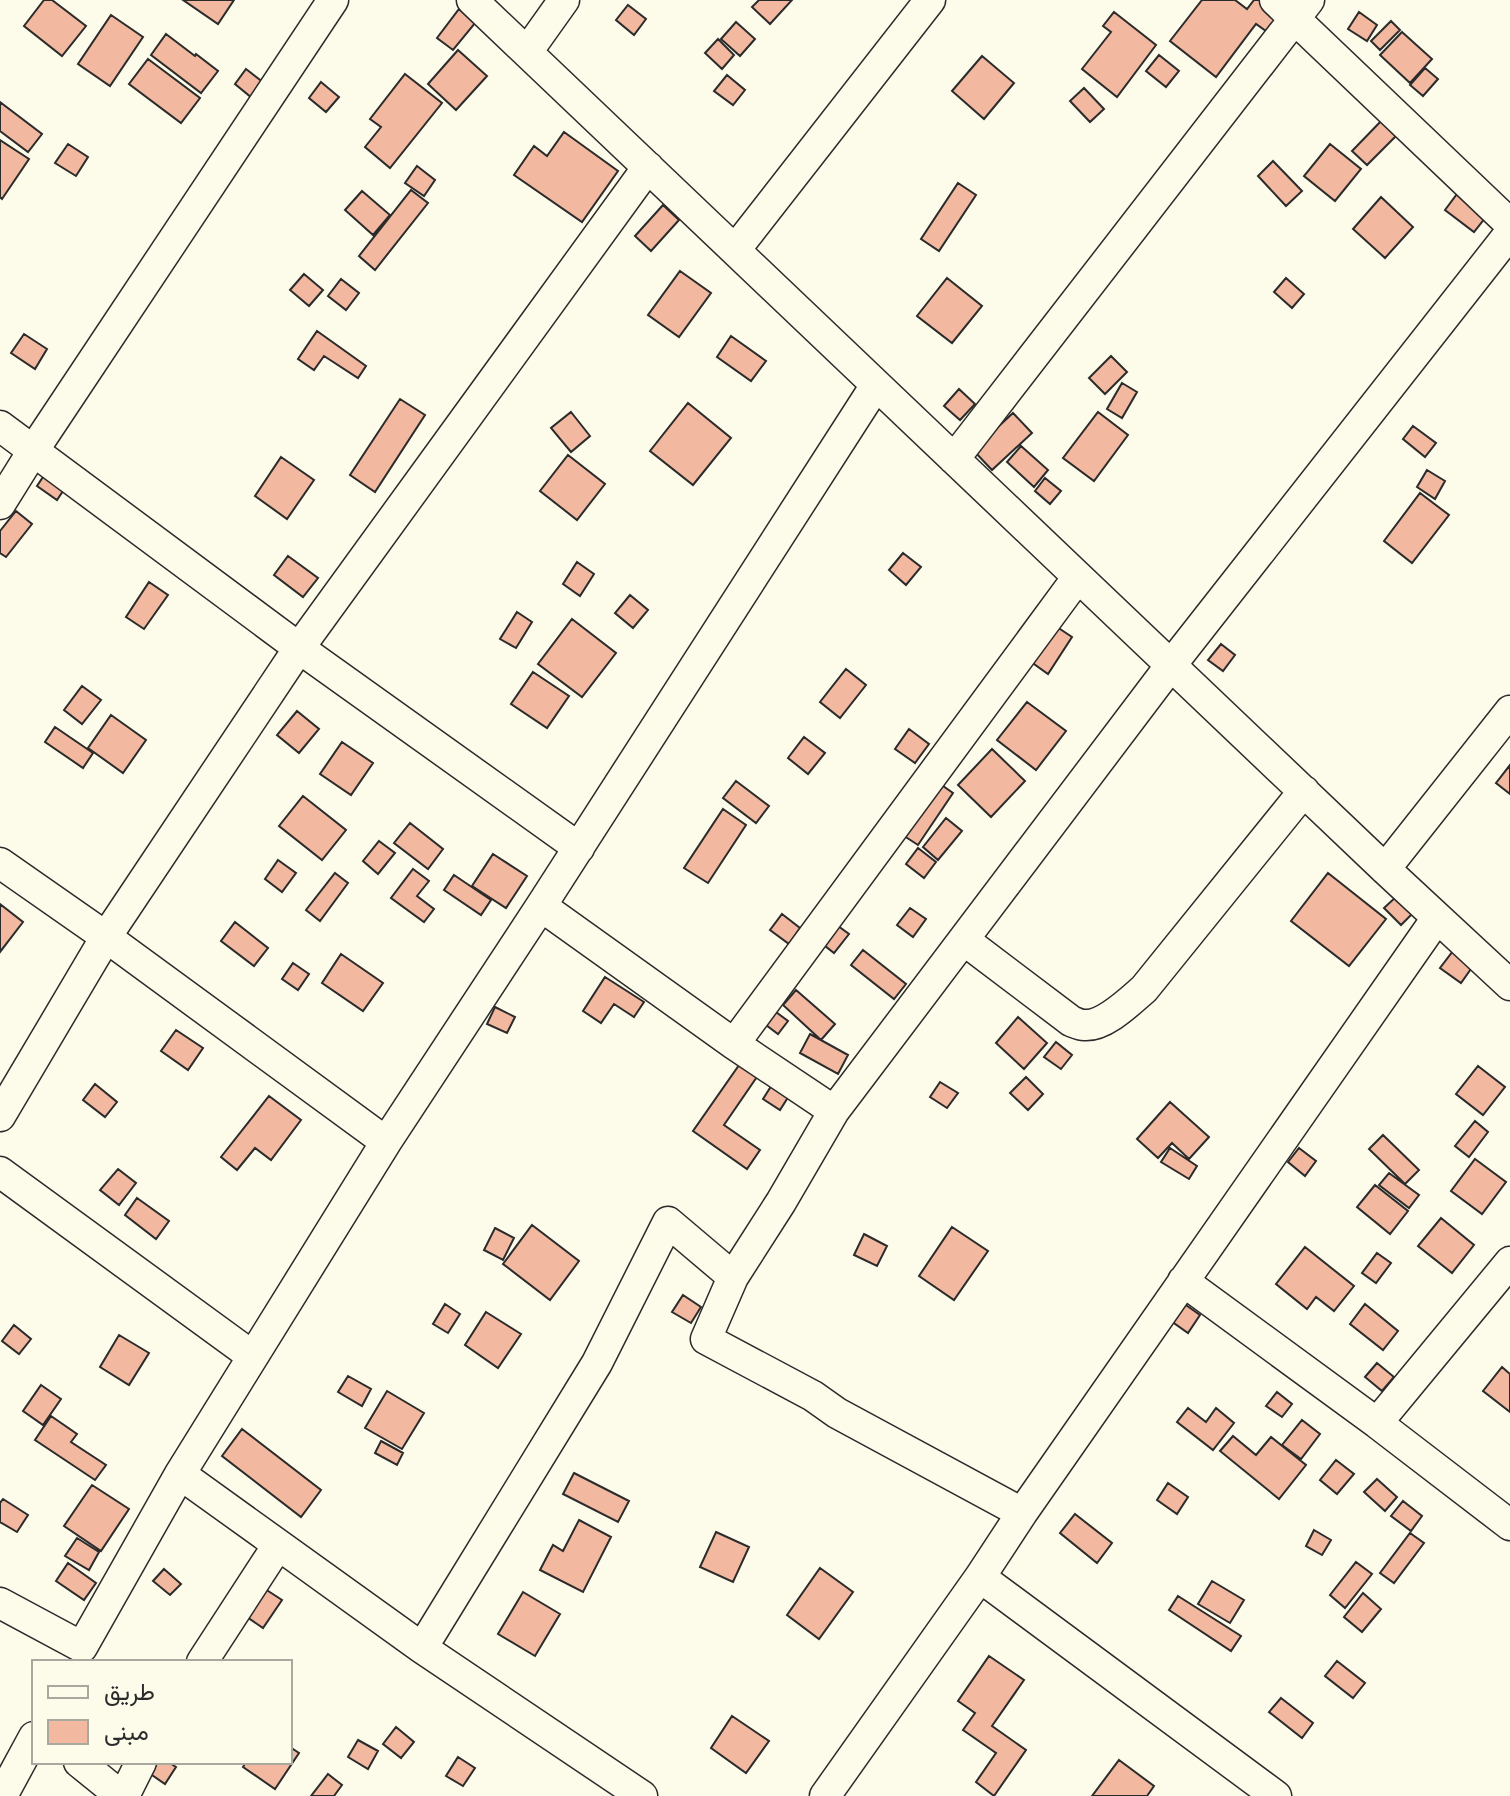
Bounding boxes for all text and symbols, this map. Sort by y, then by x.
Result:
legend [32,1660,292,1764]
text: طريق [104,1678,155,1707]
text: مبنى [104,1718,149,1747]

